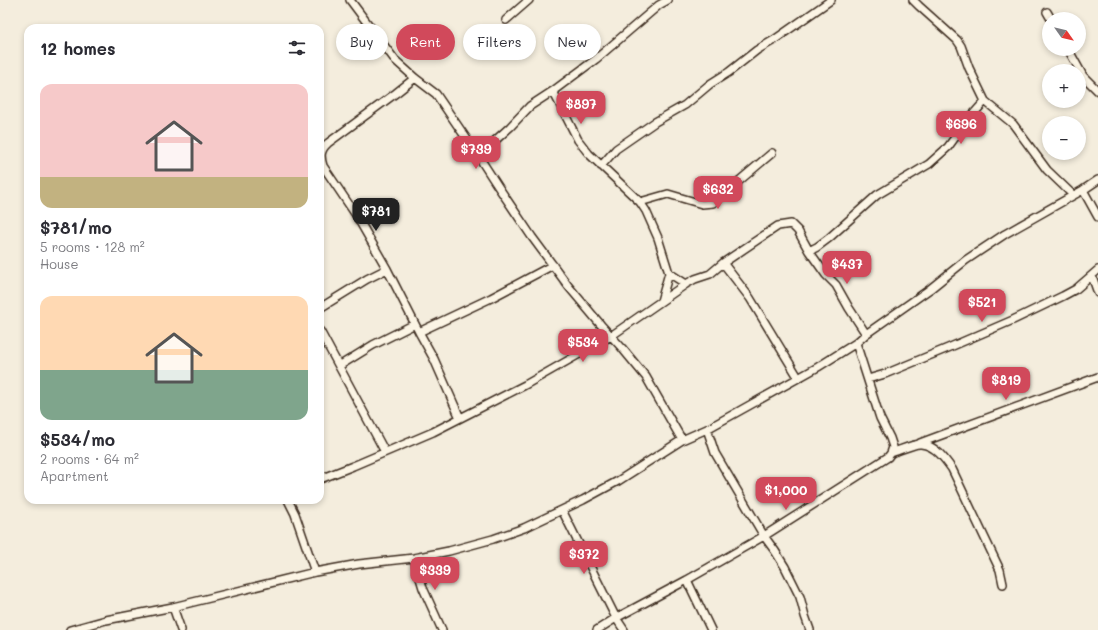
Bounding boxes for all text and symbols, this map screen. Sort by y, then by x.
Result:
north arrow [1042,12,1086,56]
map controls [1042,12,1086,160]
chip: Buy [336,24,388,60]
chip: Rent [396,24,455,60]
chip: Filters [463,24,536,60]
chip: New [544,24,601,60]
text: 12 homes [40,37,116,59]
icon: filters [286,37,308,59]
button: + [1042,64,1086,108]
pin: $897 [557,91,605,125]
text: $897 [565,95,597,112]
icon: home [138,110,210,182]
pin: $696 [937,111,985,145]
text: $696 [945,115,977,132]
button: − [1042,116,1086,160]
pin: $739 [452,136,500,170]
text: $739 [461,140,491,157]
pin: $632 [694,176,742,210]
text: $632 [703,180,733,197]
pin: $781 [352,198,400,232]
text: $781 [361,202,391,219]
text: $781/mo [40,216,112,238]
text: 5 rooms · 128 m² [40,238,145,255]
pin: $437 [823,251,871,285]
text: House [40,255,78,272]
text: $437 [831,255,863,272]
pin: $521 [958,289,1006,323]
text: $521 [968,293,996,310]
icon: home [138,322,210,394]
pin: $534 [559,329,607,363]
text: $534 [567,333,599,350]
pin: $819 [982,367,1030,401]
text: $819 [991,371,1021,388]
text: $534/mo [40,428,115,450]
text: 2 rooms · 64 m² [40,450,139,467]
text: Apartment [40,467,109,484]
pin: $1,000 [753,477,819,511]
text: $1,000 [765,481,807,498]
pin: $372 [560,541,608,575]
text: $372 [569,545,599,562]
pin: $339 [411,557,459,591]
text: $339 [419,561,451,578]

